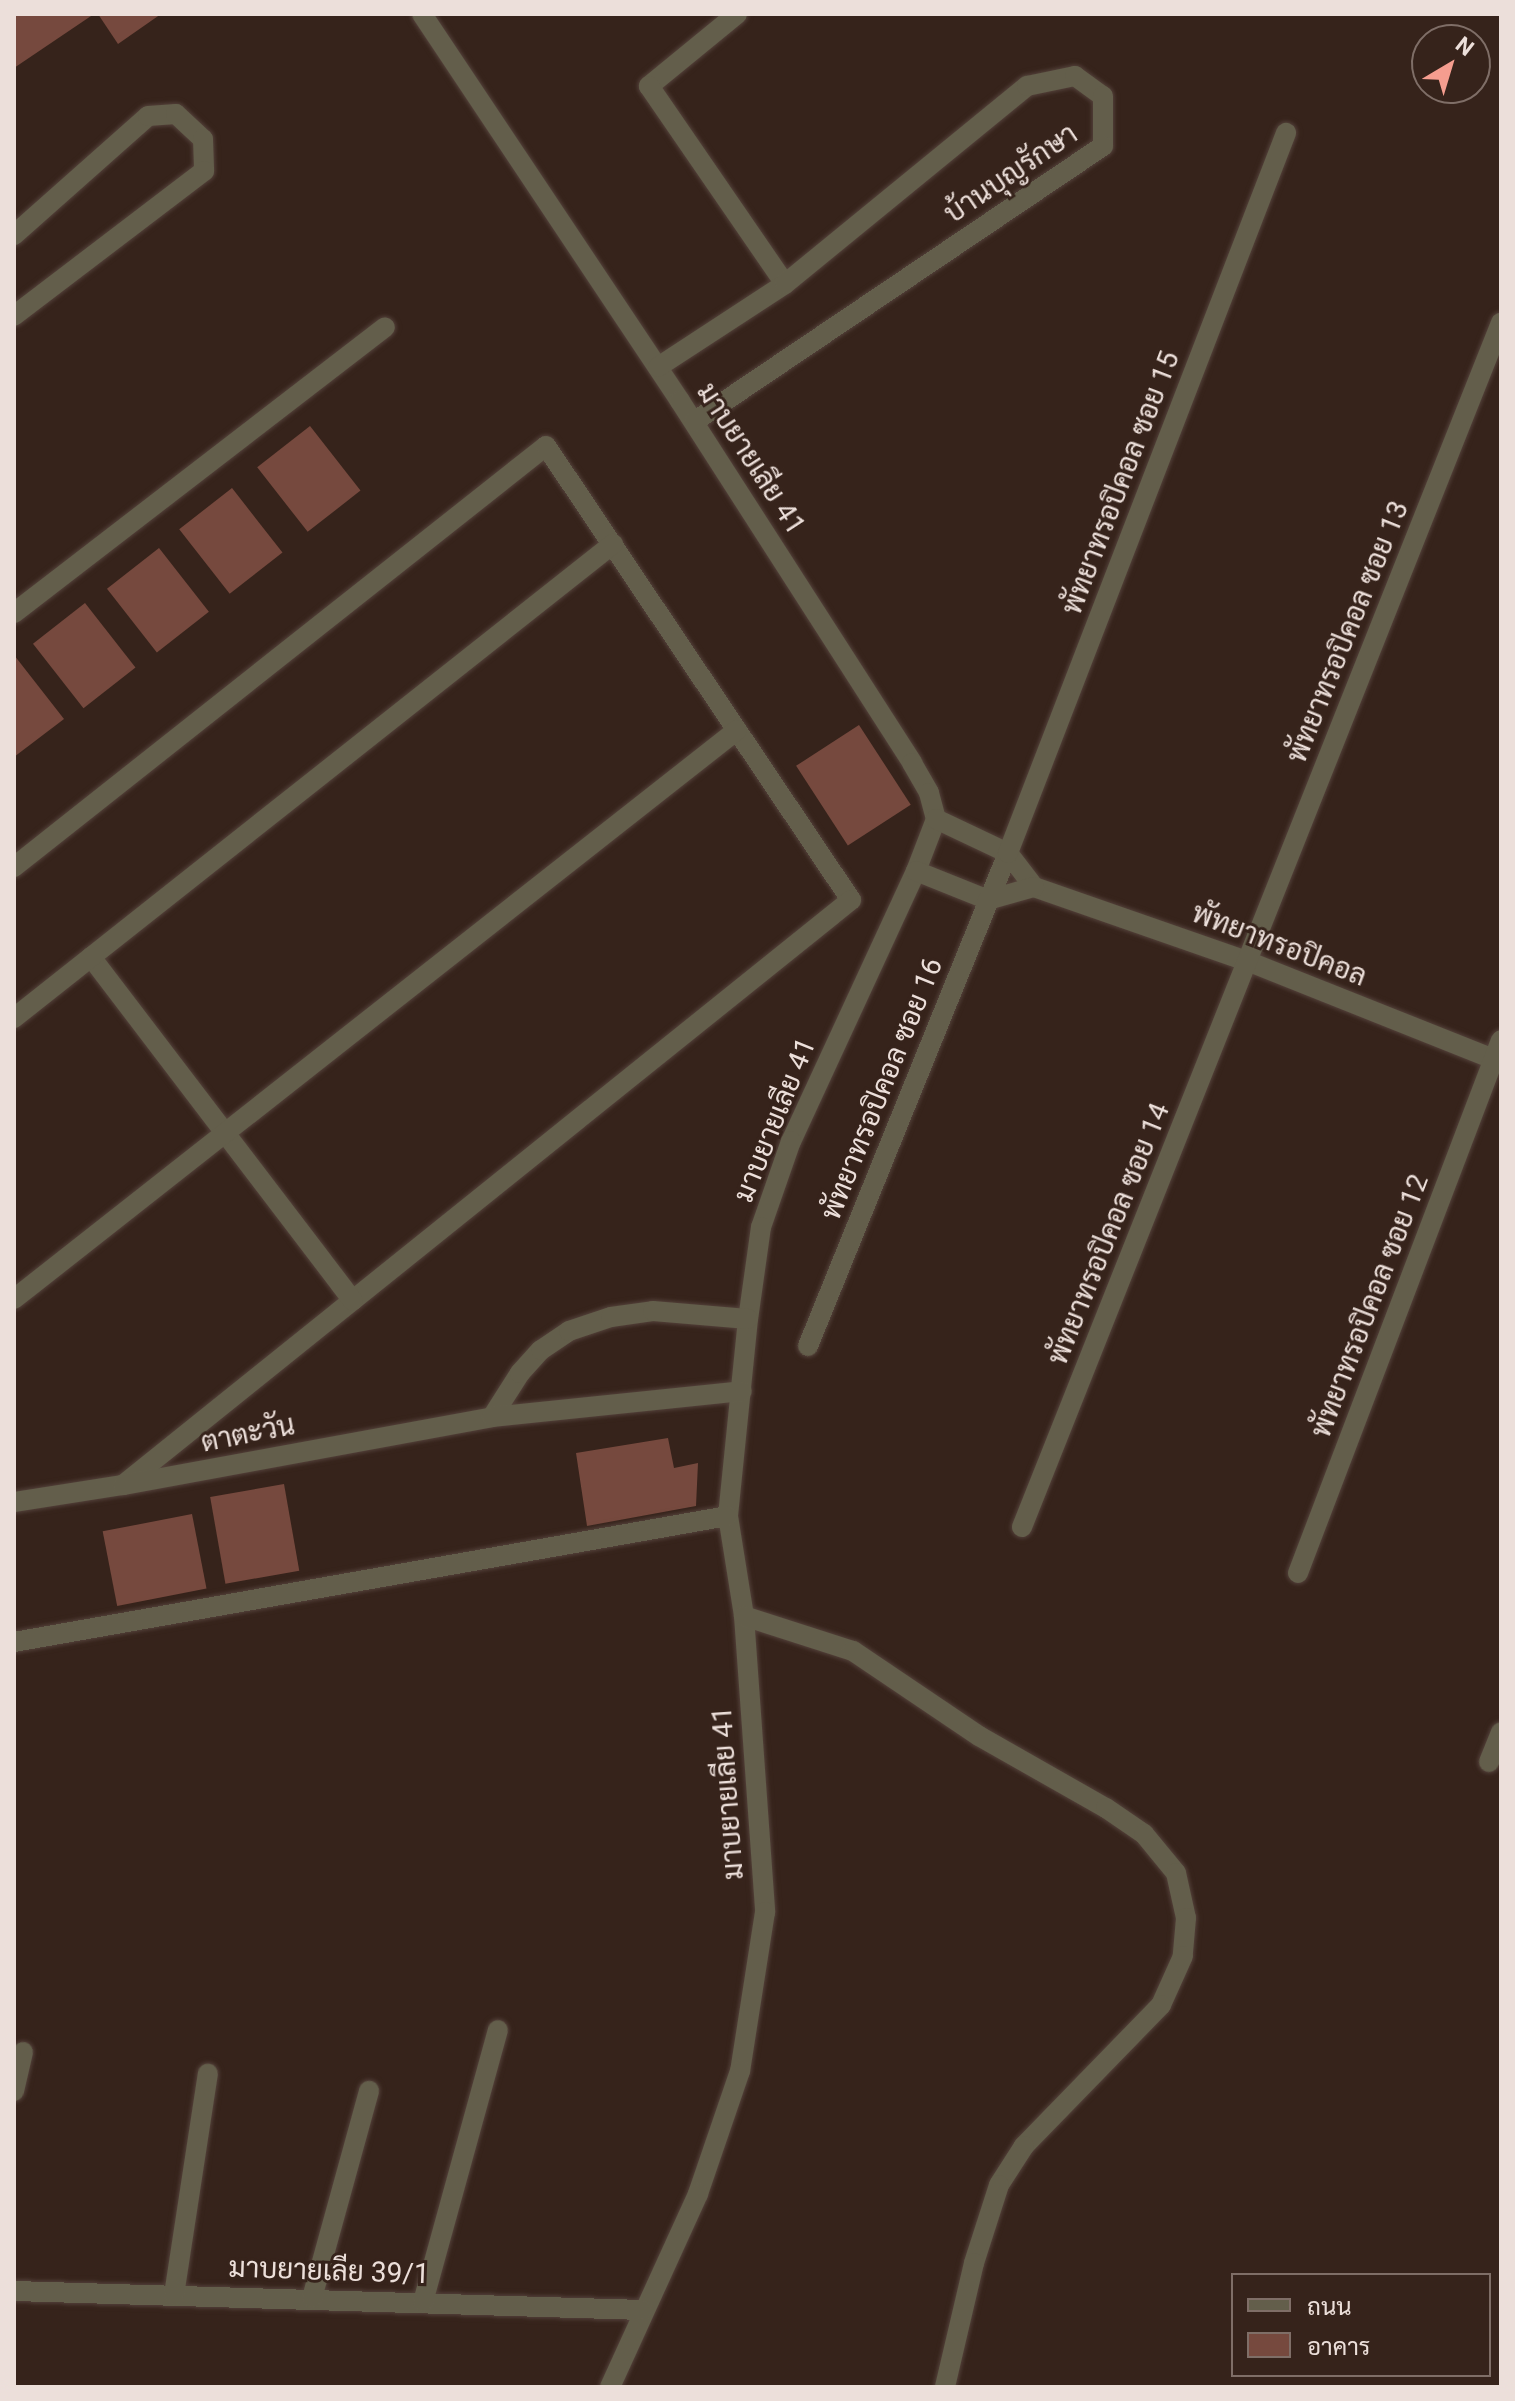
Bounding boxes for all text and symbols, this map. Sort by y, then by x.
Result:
north arrow [1411,24,1491,104]
text: N [1451,32,1479,61]
street label: บ้านบุญรักษา [938,117,1084,231]
street label: พัทยาทรอปิคอล ซอย 15 [1055,347,1187,619]
street label: มาบยายเลีย 41 [690,377,812,541]
street label: พัทยาทรอปิคอล ซอย 13 [1280,496,1416,768]
street label: พัทยาทรอปิคอล [1187,896,1371,994]
street label: พัทยาทรอปิคอล ซอย 16 [814,953,950,1225]
street label: มาบยายเลีย 41 [727,1033,823,1207]
street label: พัทยาทรอปิคอล ซอย 14 [1041,1098,1177,1370]
street label: พัทยาทรอปิคอล ซอย 12 [1304,1170,1436,1442]
street label: ตาตะวัน [198,1408,298,1460]
street label: มาบยายเลีย 41 [705,1705,751,1881]
street label: มาบยายเลีย 39/1 [228,2251,430,2291]
legend [1231,2273,1491,2377]
text: ถนน [1307,2293,1352,2321]
text: อาคาร [1307,2333,1370,2361]

